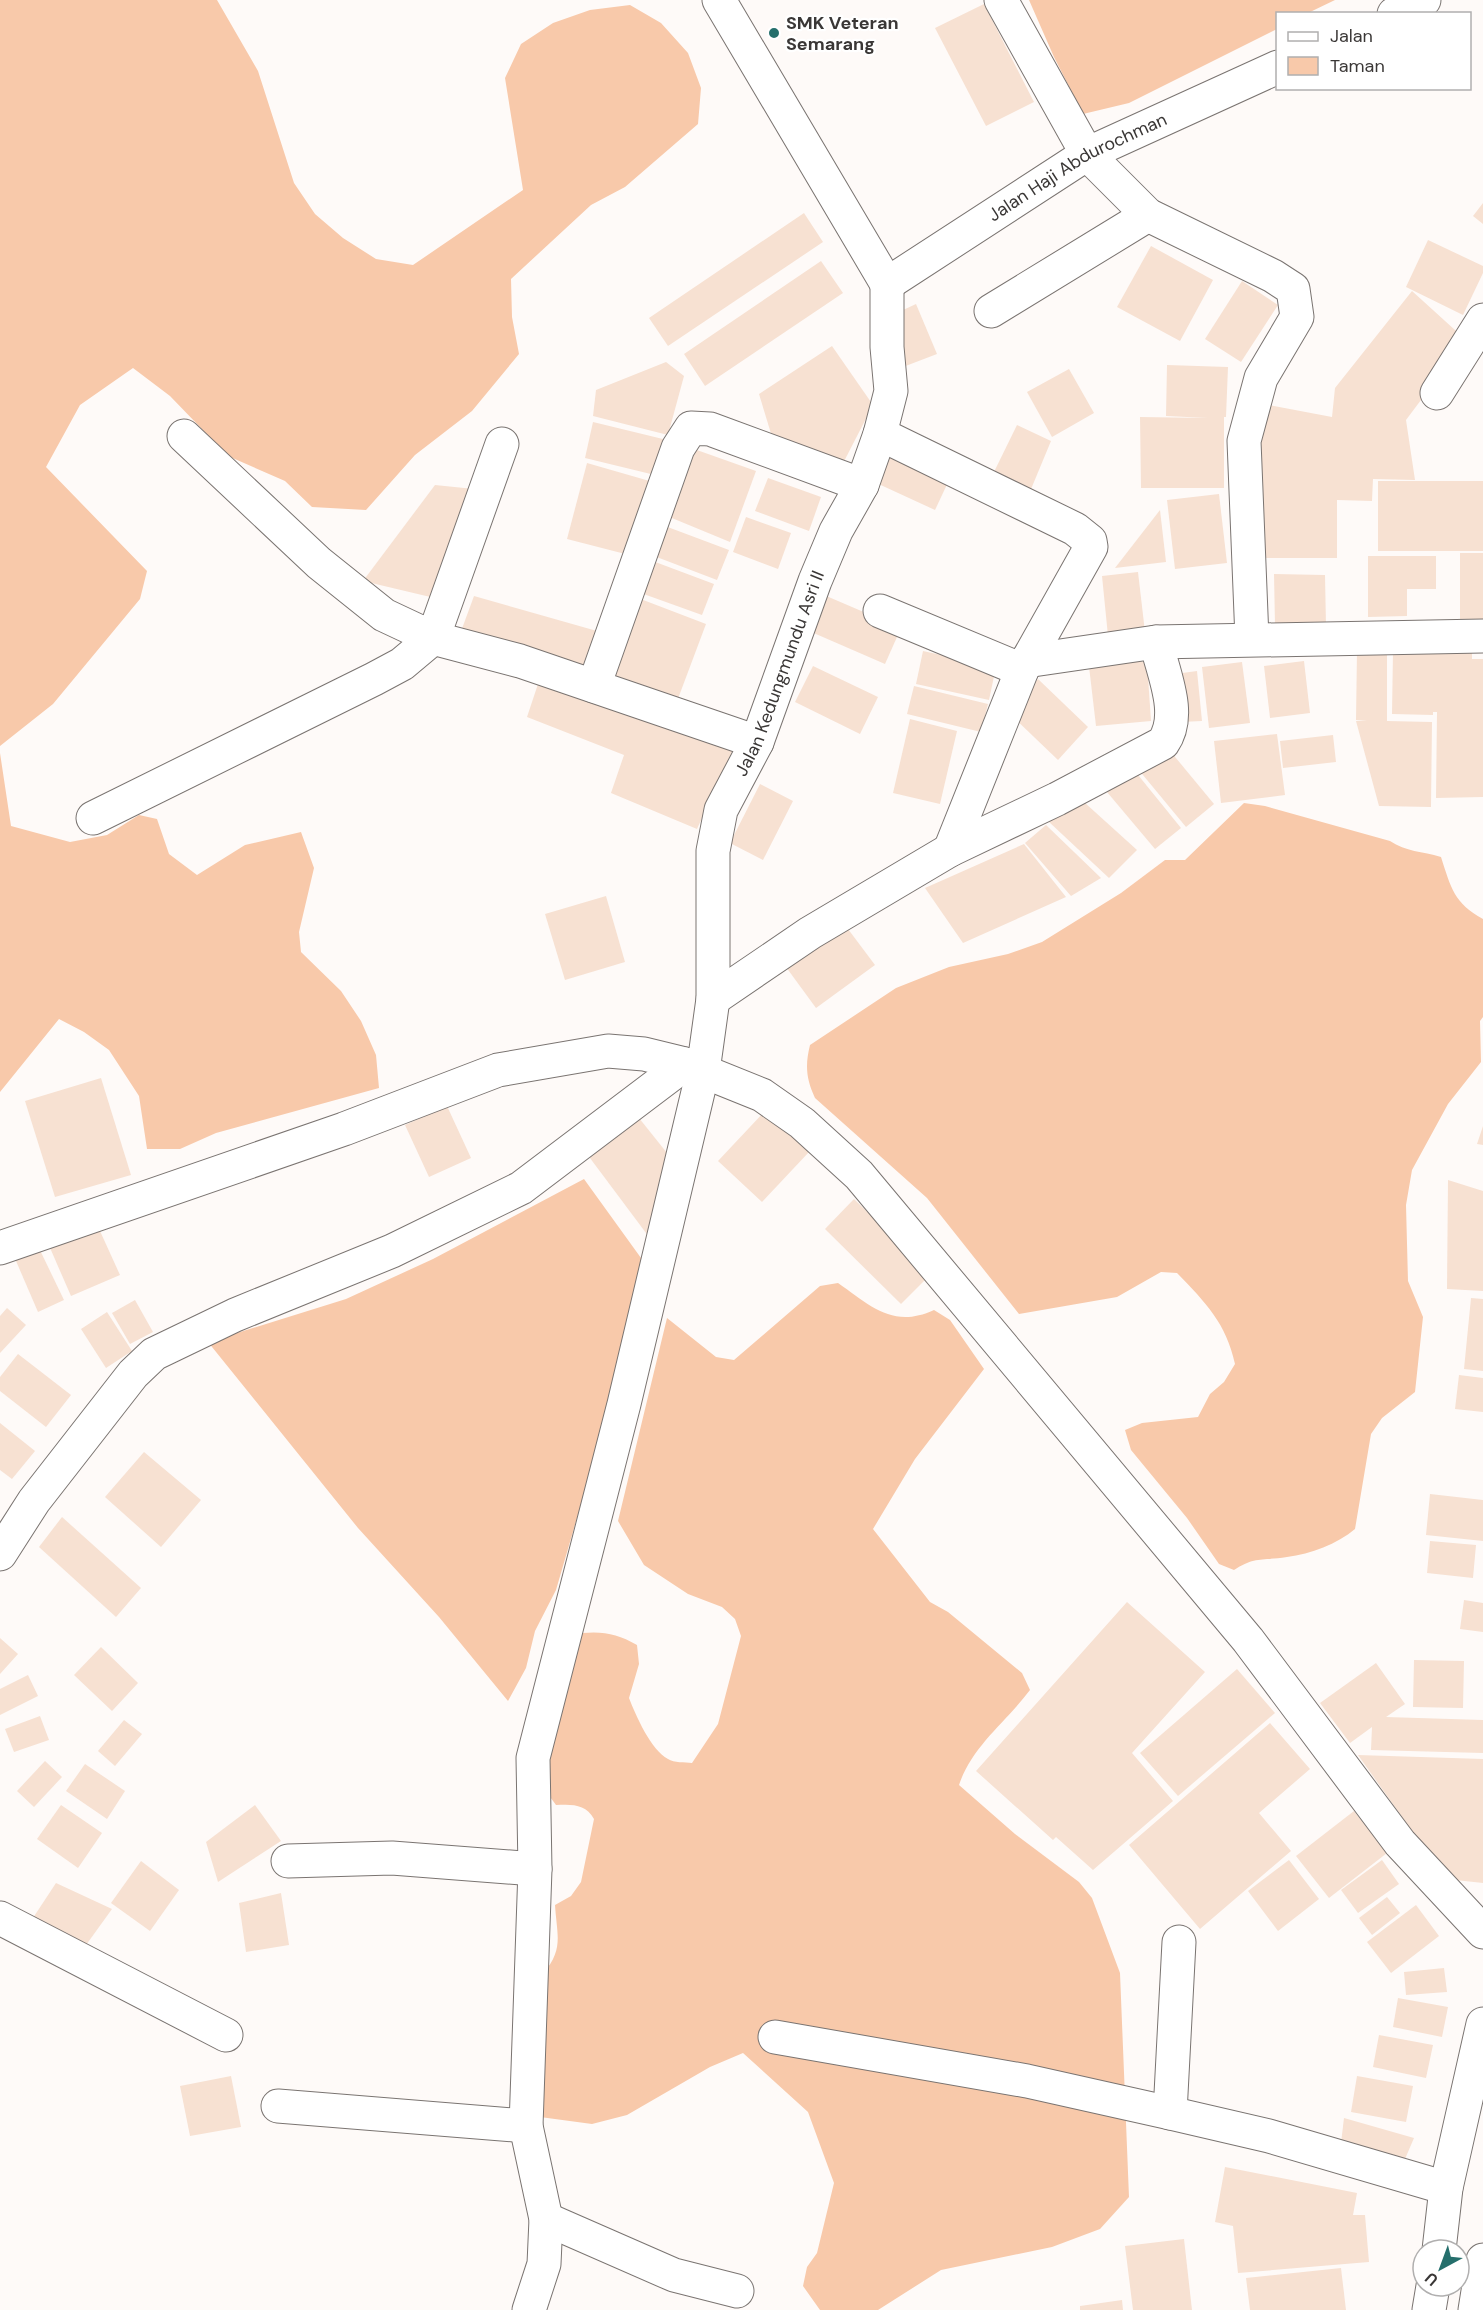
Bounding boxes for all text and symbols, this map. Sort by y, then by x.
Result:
place label: SMK Veteran Semarang [786,11,899,56]
legend [1276,12,1471,90]
text: Jalan [1330,24,1373,48]
marker: SMK Veteran Semarang [767,26,781,40]
text: Taman [1330,54,1385,78]
street label: Jalan Haji Abdurochman [984,107,1171,227]
street label: Jalan Kedungmundu Asri II [729,567,830,780]
north arrow [1411,2238,1471,2298]
text: U [1420,2267,1443,2290]

